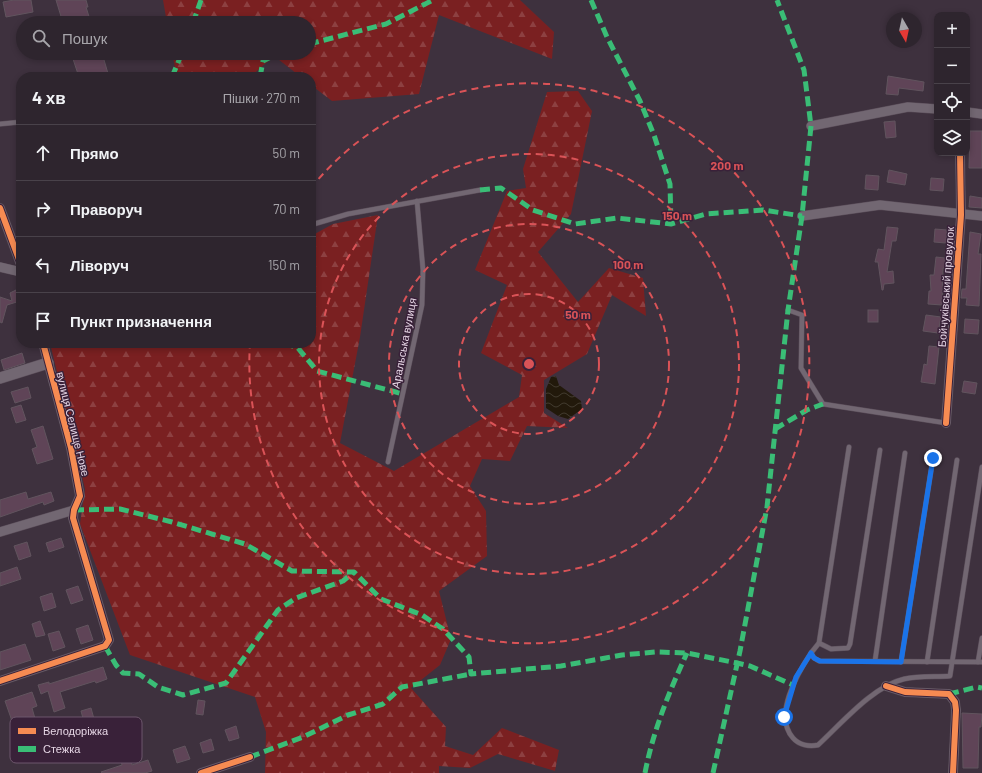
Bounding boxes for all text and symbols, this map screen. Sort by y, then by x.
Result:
north arrow [886,12,922,48]
map controls [934,12,970,156]
button: + [934,12,970,48]
search box [16,16,316,60]
icon: search [30,27,52,49]
text: Пошук [62,29,107,47]
button: − [934,48,970,84]
button: locate [934,84,970,120]
text: 4 хв [32,87,66,107]
text: Пішки · 270 m [223,90,300,106]
button: layers [934,120,970,156]
icon: ahead [32,142,54,164]
text: Прямо [70,144,119,162]
text: 50 m [273,145,300,161]
text: 200 m [711,158,743,172]
icon: right [32,198,54,220]
text: Праворуч [70,200,143,218]
text: 70 m [273,201,300,217]
text: 150 m [662,208,692,222]
street label: Бойчуківський провулок [935,226,956,348]
icon: left [32,254,54,276]
text: Ліворуч [70,256,129,274]
text: 150 m [268,257,300,273]
text: 100 m [613,257,643,271]
street label: Аральська вулиця [388,296,419,389]
text: 50 m [565,307,591,321]
icon: arrive [32,310,54,332]
text: Пункт призначення [70,312,212,330]
centre of rings [522,357,536,371]
street label: вулиця Селище Нове [54,370,93,478]
route end [924,449,942,467]
route start [775,708,793,726]
legend [10,717,142,763]
text: Велодоріжка [43,724,109,737]
text: Стежка [43,742,81,755]

